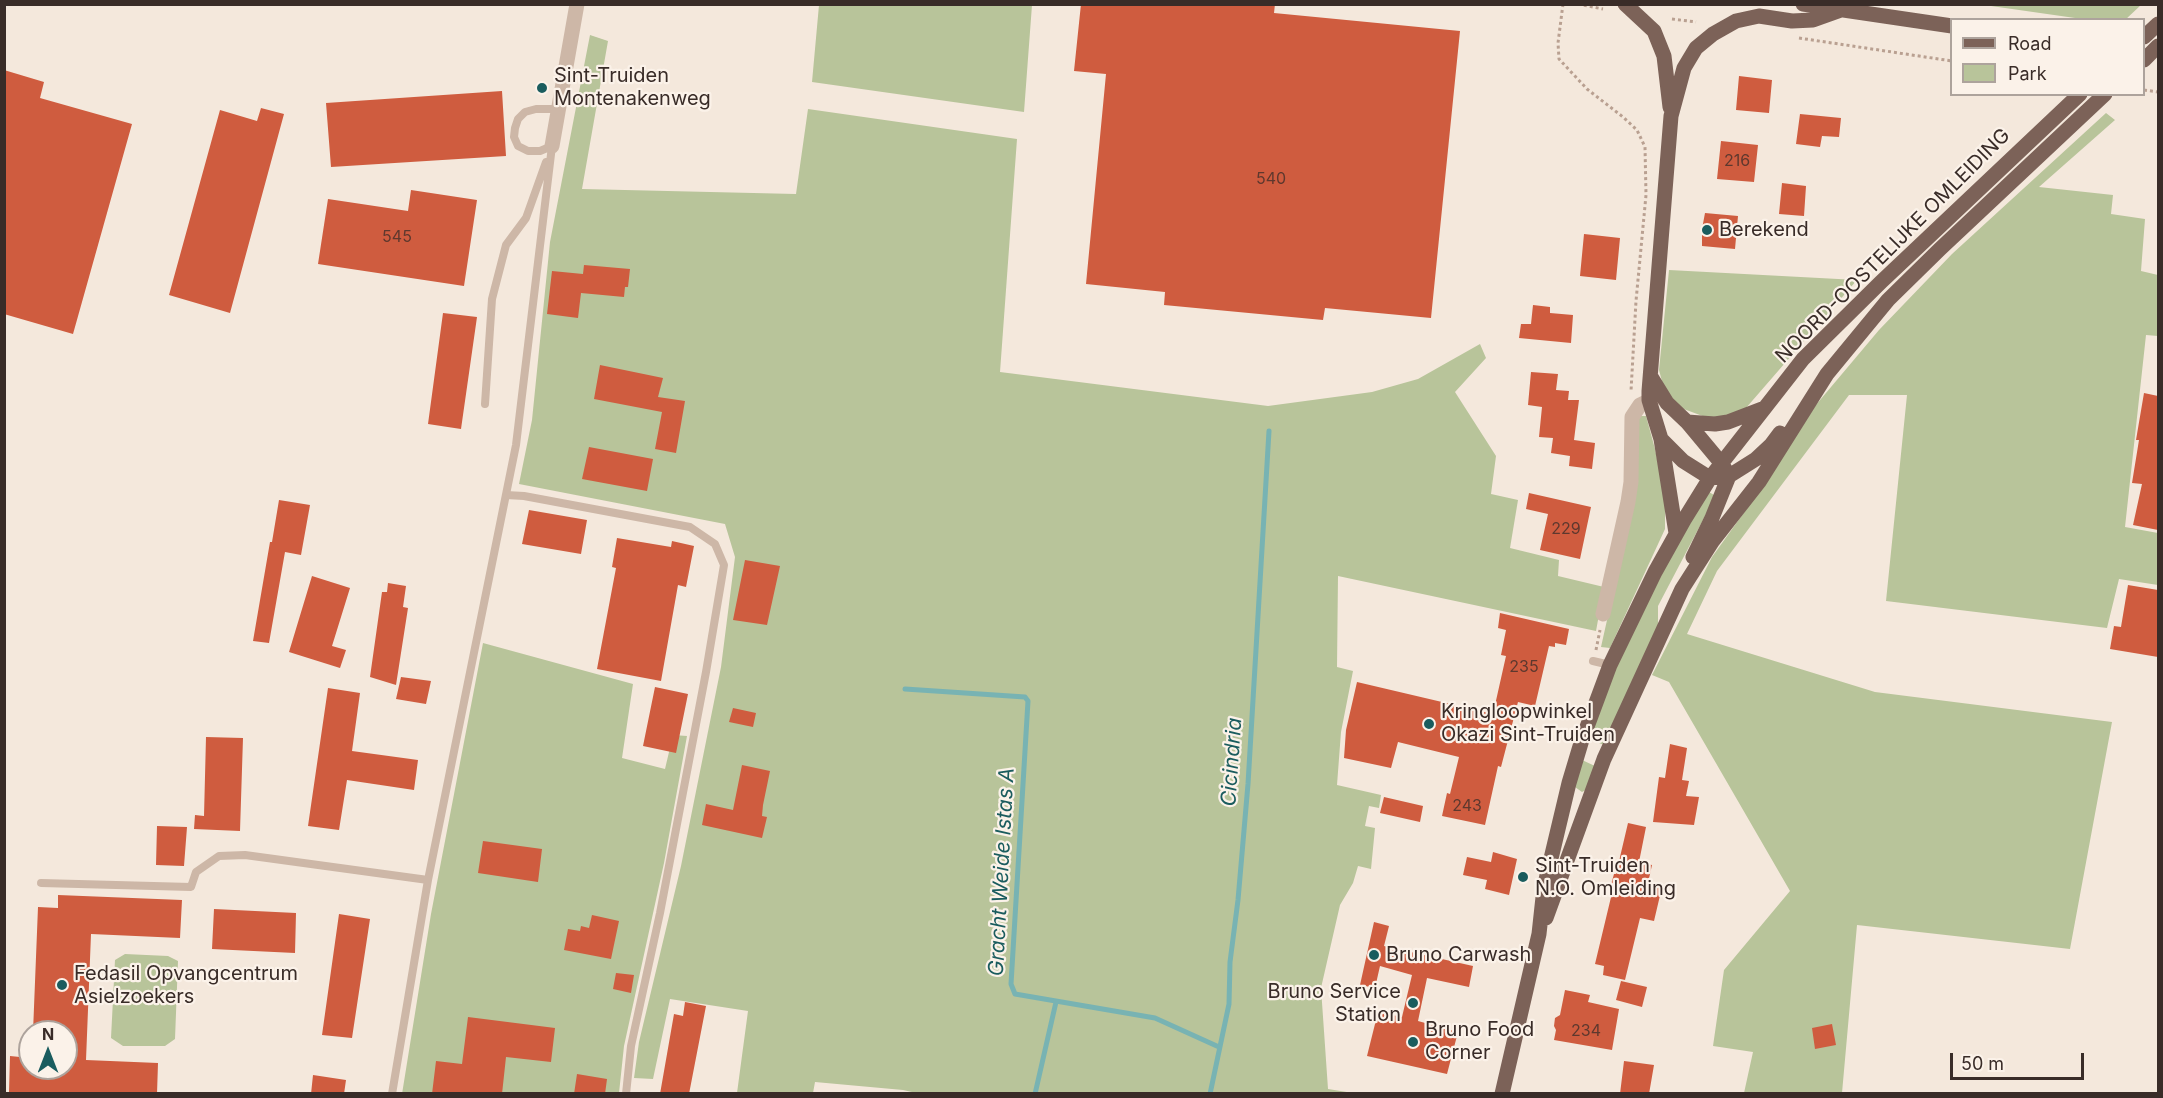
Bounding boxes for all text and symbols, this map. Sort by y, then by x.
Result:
legend [1950,18,2145,96]
text: Road [2008,33,2051,54]
text: Park [2008,63,2047,84]
place label: Sint-Truiden Montenakenweg [554,64,711,111]
marker: Sint-Truiden Montenakenweg [535,81,549,95]
street label: NOORD-OOSTELIJKE OMLEIDING [1771,124,2015,368]
house number: 216 [1724,151,1750,171]
house number: 540 [1256,169,1286,189]
place label: Berekend [1719,218,1809,242]
marker: Berekend [1700,223,1714,237]
house number: 545 [382,227,412,247]
house number: 229 [1551,519,1581,539]
house number: 235 [1509,657,1539,677]
place label: Kringloopwinkel Okazi Sint-Truiden [1441,700,1615,747]
water label: Cicindria [1216,717,1248,807]
marker: Kringloopwinkel Okazi Sint-Truiden [1422,717,1436,731]
water label: Gracht Weide Istas A [984,767,1020,977]
house number: 243 [1452,796,1482,816]
place label: Sint-Truiden N.O. Omleiding [1535,854,1676,901]
marker: Sint-Truiden N.O. Omleiding [1516,870,1530,884]
place label: Bruno Carwash [1386,943,1531,967]
marker: Bruno Carwash [1367,948,1381,962]
place label: Fedasil Opvangcentrum Asielzoekers [74,962,298,1009]
marker: Fedasil Opvangcentrum Asielzoekers [55,978,69,992]
place label: Bruno Service Station [1268,980,1401,1027]
marker: Bruno Service Station [1406,996,1420,1010]
place label: Bruno Food Corner [1425,1018,1534,1065]
north arrow [18,1020,78,1080]
house number: 234 [1571,1021,1601,1041]
text: N [42,1024,54,1044]
marker: Bruno Food Corner [1406,1035,1420,1049]
scale bar [1953,1041,2086,1079]
text: 50 m [1961,1053,2004,1074]

